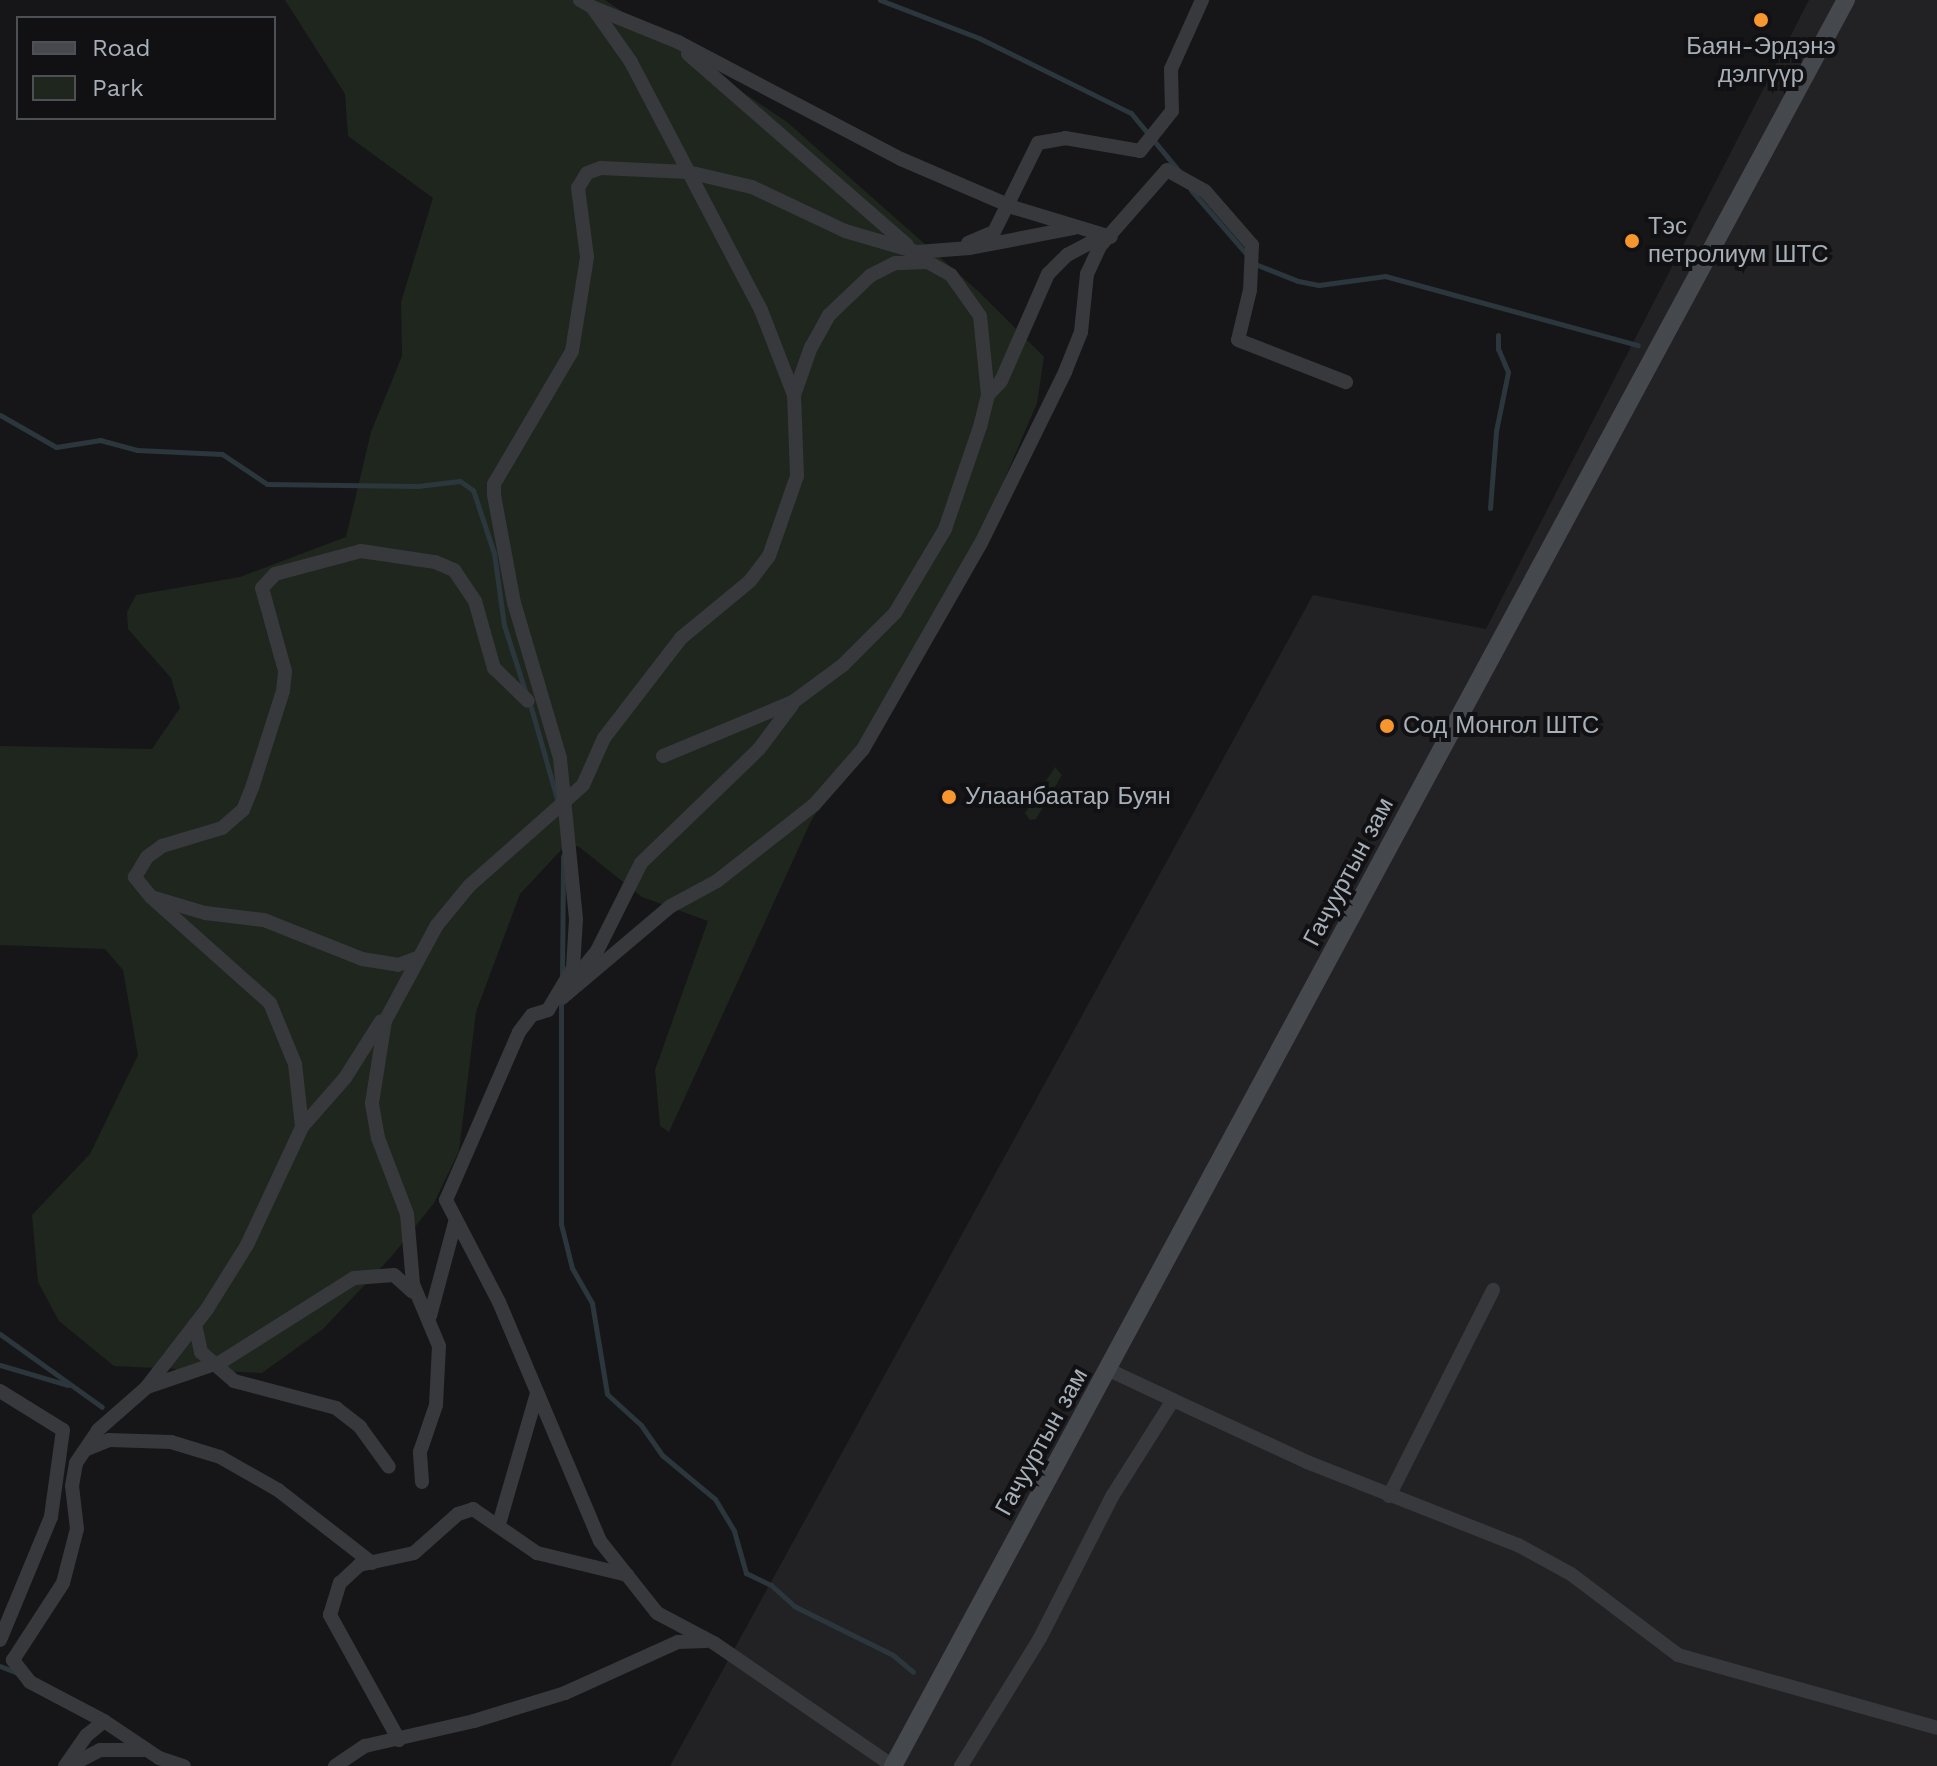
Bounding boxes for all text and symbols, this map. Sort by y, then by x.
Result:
marker: Баян-Эрдэнэ дэлгүүр [1752,11,1770,29]
legend [16,16,276,120]
place label: Баян-Эрдэнэ дэлгүүр [1686,33,1836,89]
text: Road [92,34,151,62]
text: Park [92,74,144,102]
place label: Тэс петролиум ШТС [1648,213,1829,269]
marker: Тэс петролиум ШТС [1623,232,1641,250]
place label: Сод Монгол ШТС [1403,712,1599,740]
marker: Сод Монгол ШТС [1378,717,1396,735]
place label: Улаанбаатар Буян [965,783,1171,811]
marker: Улаанбаатар Буян [940,788,958,806]
street label: Гачууртын зам [1298,793,1400,951]
street label: Гачууртын зам [990,1363,1094,1521]

